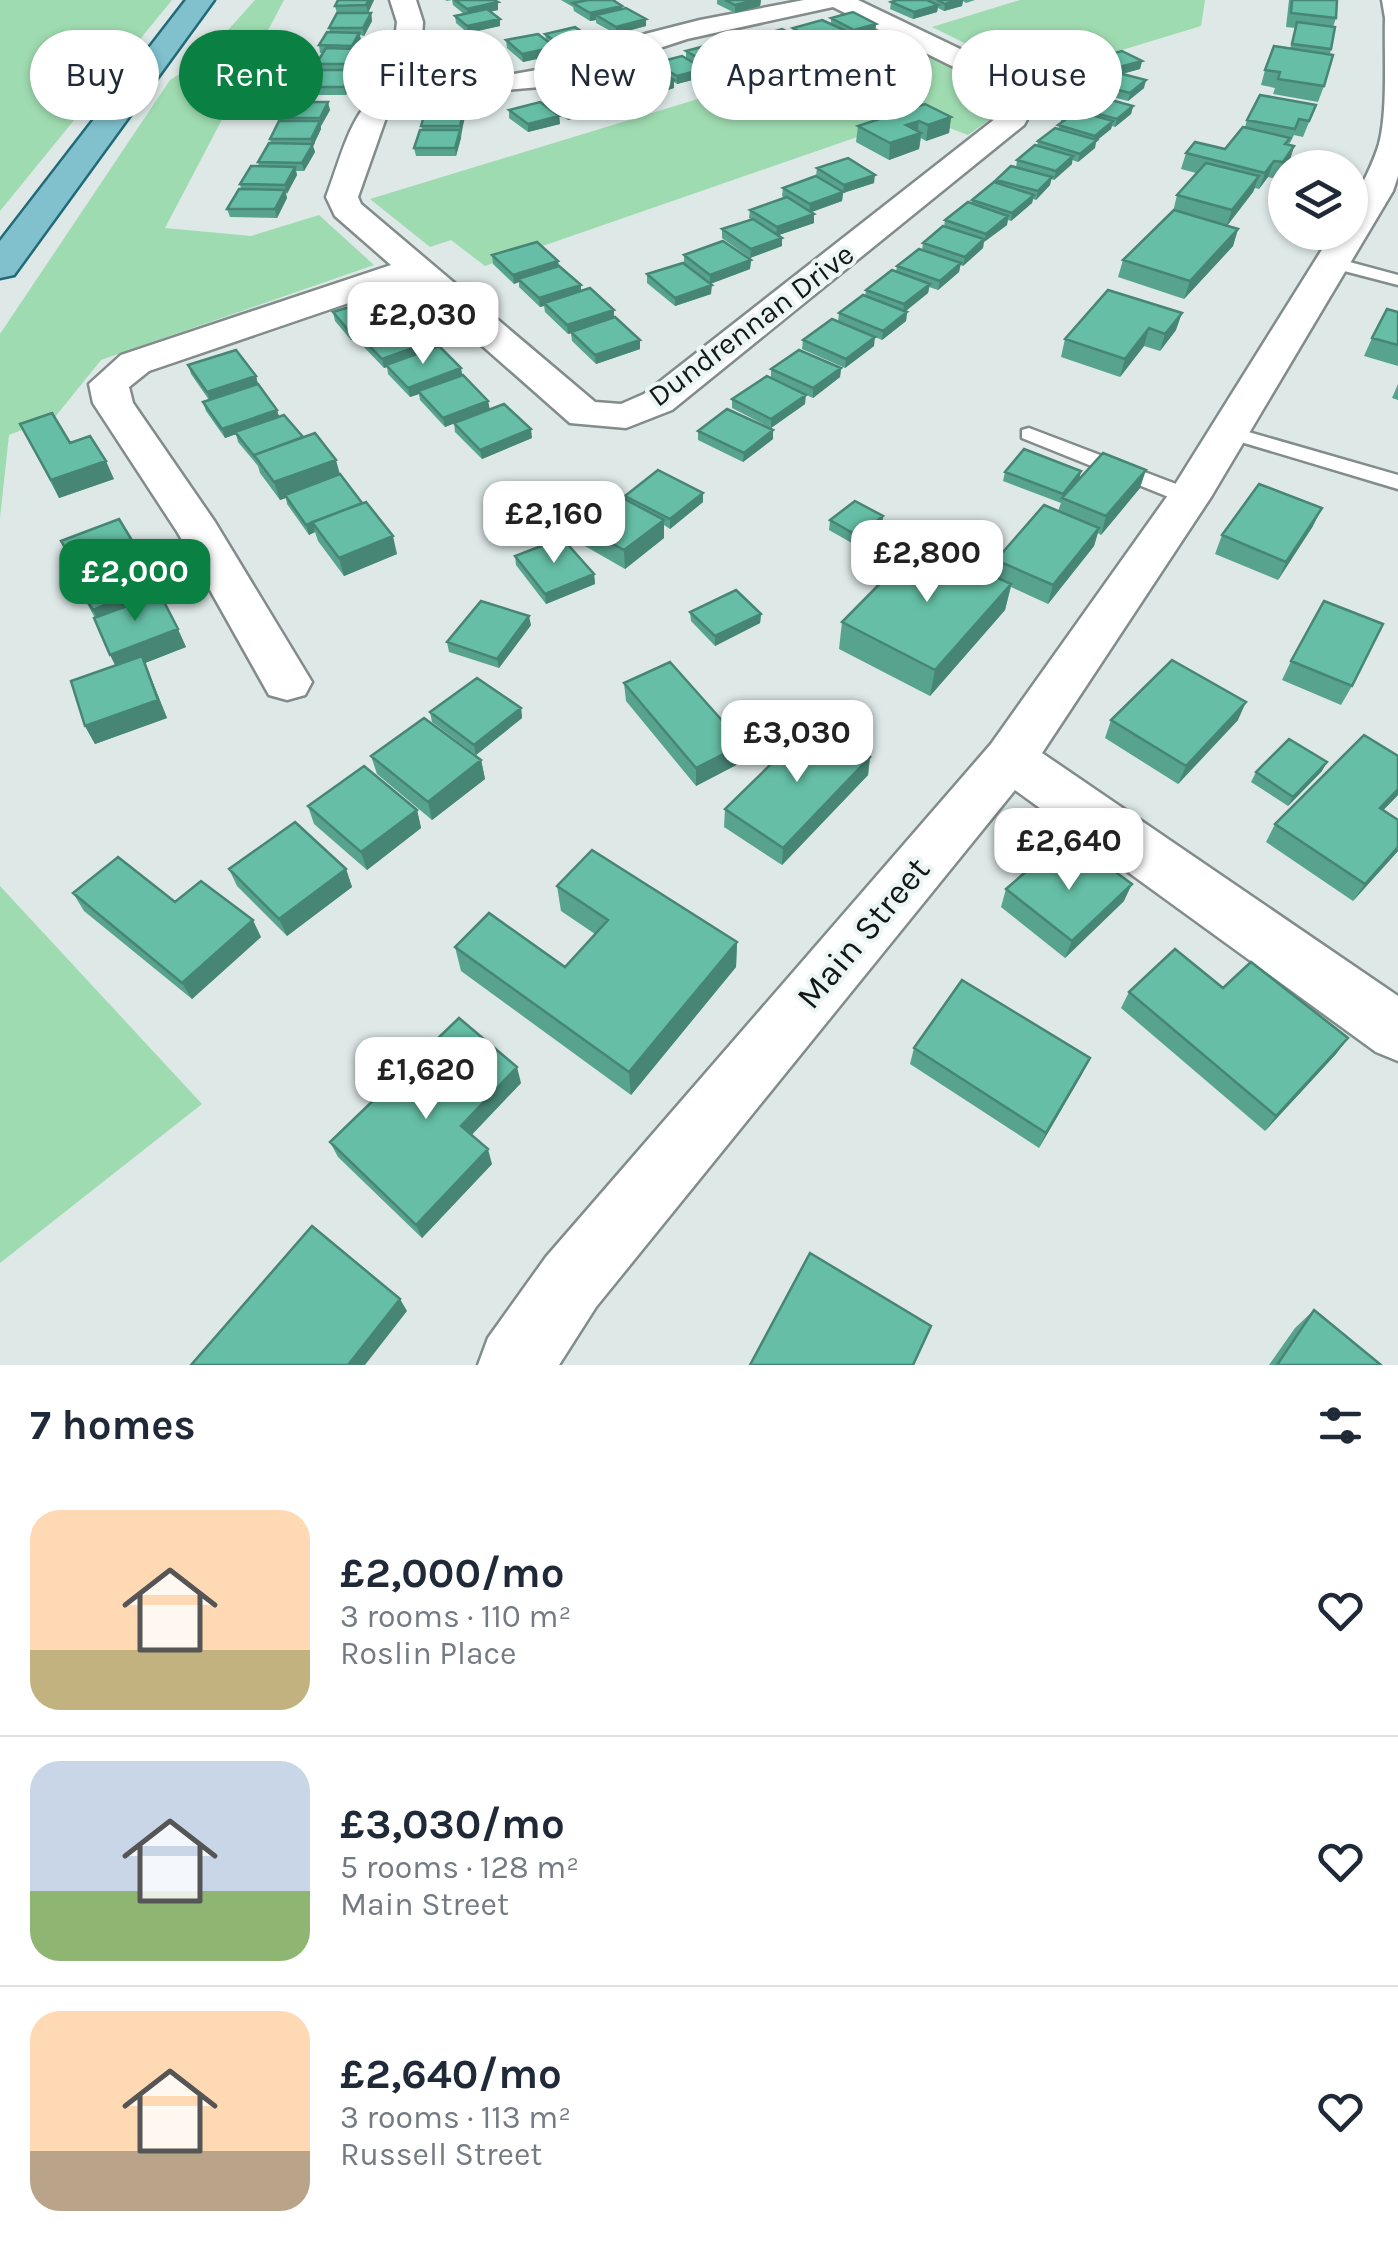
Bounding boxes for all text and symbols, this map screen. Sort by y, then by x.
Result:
chip: Buy [30,30,159,120]
chip: Rent [179,30,323,120]
chip: Filters [343,30,514,120]
chip: New [534,30,671,120]
chip: Apartment [691,30,932,120]
chip: House [952,30,1122,120]
map controls [1268,150,1368,250]
button: layers [1268,150,1368,250]
street label: Dundrennan Drive [641,236,861,414]
pin: £2,030 [342,282,504,367]
text: £2,030 [369,296,477,333]
pin: £2,160 [473,481,635,566]
text: £2,160 [505,495,603,532]
pin: £2,800 [846,520,1008,605]
text: £2,800 [873,534,981,571]
pin: £2,000 [54,539,216,624]
text: £2,000 [81,553,189,590]
pin: £3,030 [716,700,878,785]
text: £3,030 [743,714,851,751]
pin: £2,640 [988,808,1150,893]
text: £2,640 [1016,822,1122,859]
street label: Main Street [788,849,938,1017]
pin: £1,620 [345,1037,507,1122]
text: £1,620 [377,1051,475,1088]
icon: filters [1313,1398,1368,1453]
text: 7 homes [30,1400,196,1450]
text: £2,000/mo [340,1548,564,1598]
icon: home [110,1550,230,1670]
icon: heart [1313,1583,1368,1638]
text: 3 rooms · 110 m² [340,1598,571,1635]
text: Roslin Place [340,1635,517,1672]
text: £3,030/mo [340,1799,565,1849]
icon: home [110,1801,230,1921]
icon: heart [1313,1834,1368,1889]
text: 5 rooms · 128 m² [340,1849,579,1886]
text: Main Street [340,1886,509,1923]
text: £2,640/mo [340,2049,562,2099]
icon: home [110,2051,230,2171]
icon: heart [1313,2084,1368,2139]
text: 3 rooms · 113 m² [340,2099,571,2136]
text: Russell Street [340,2136,542,2173]

